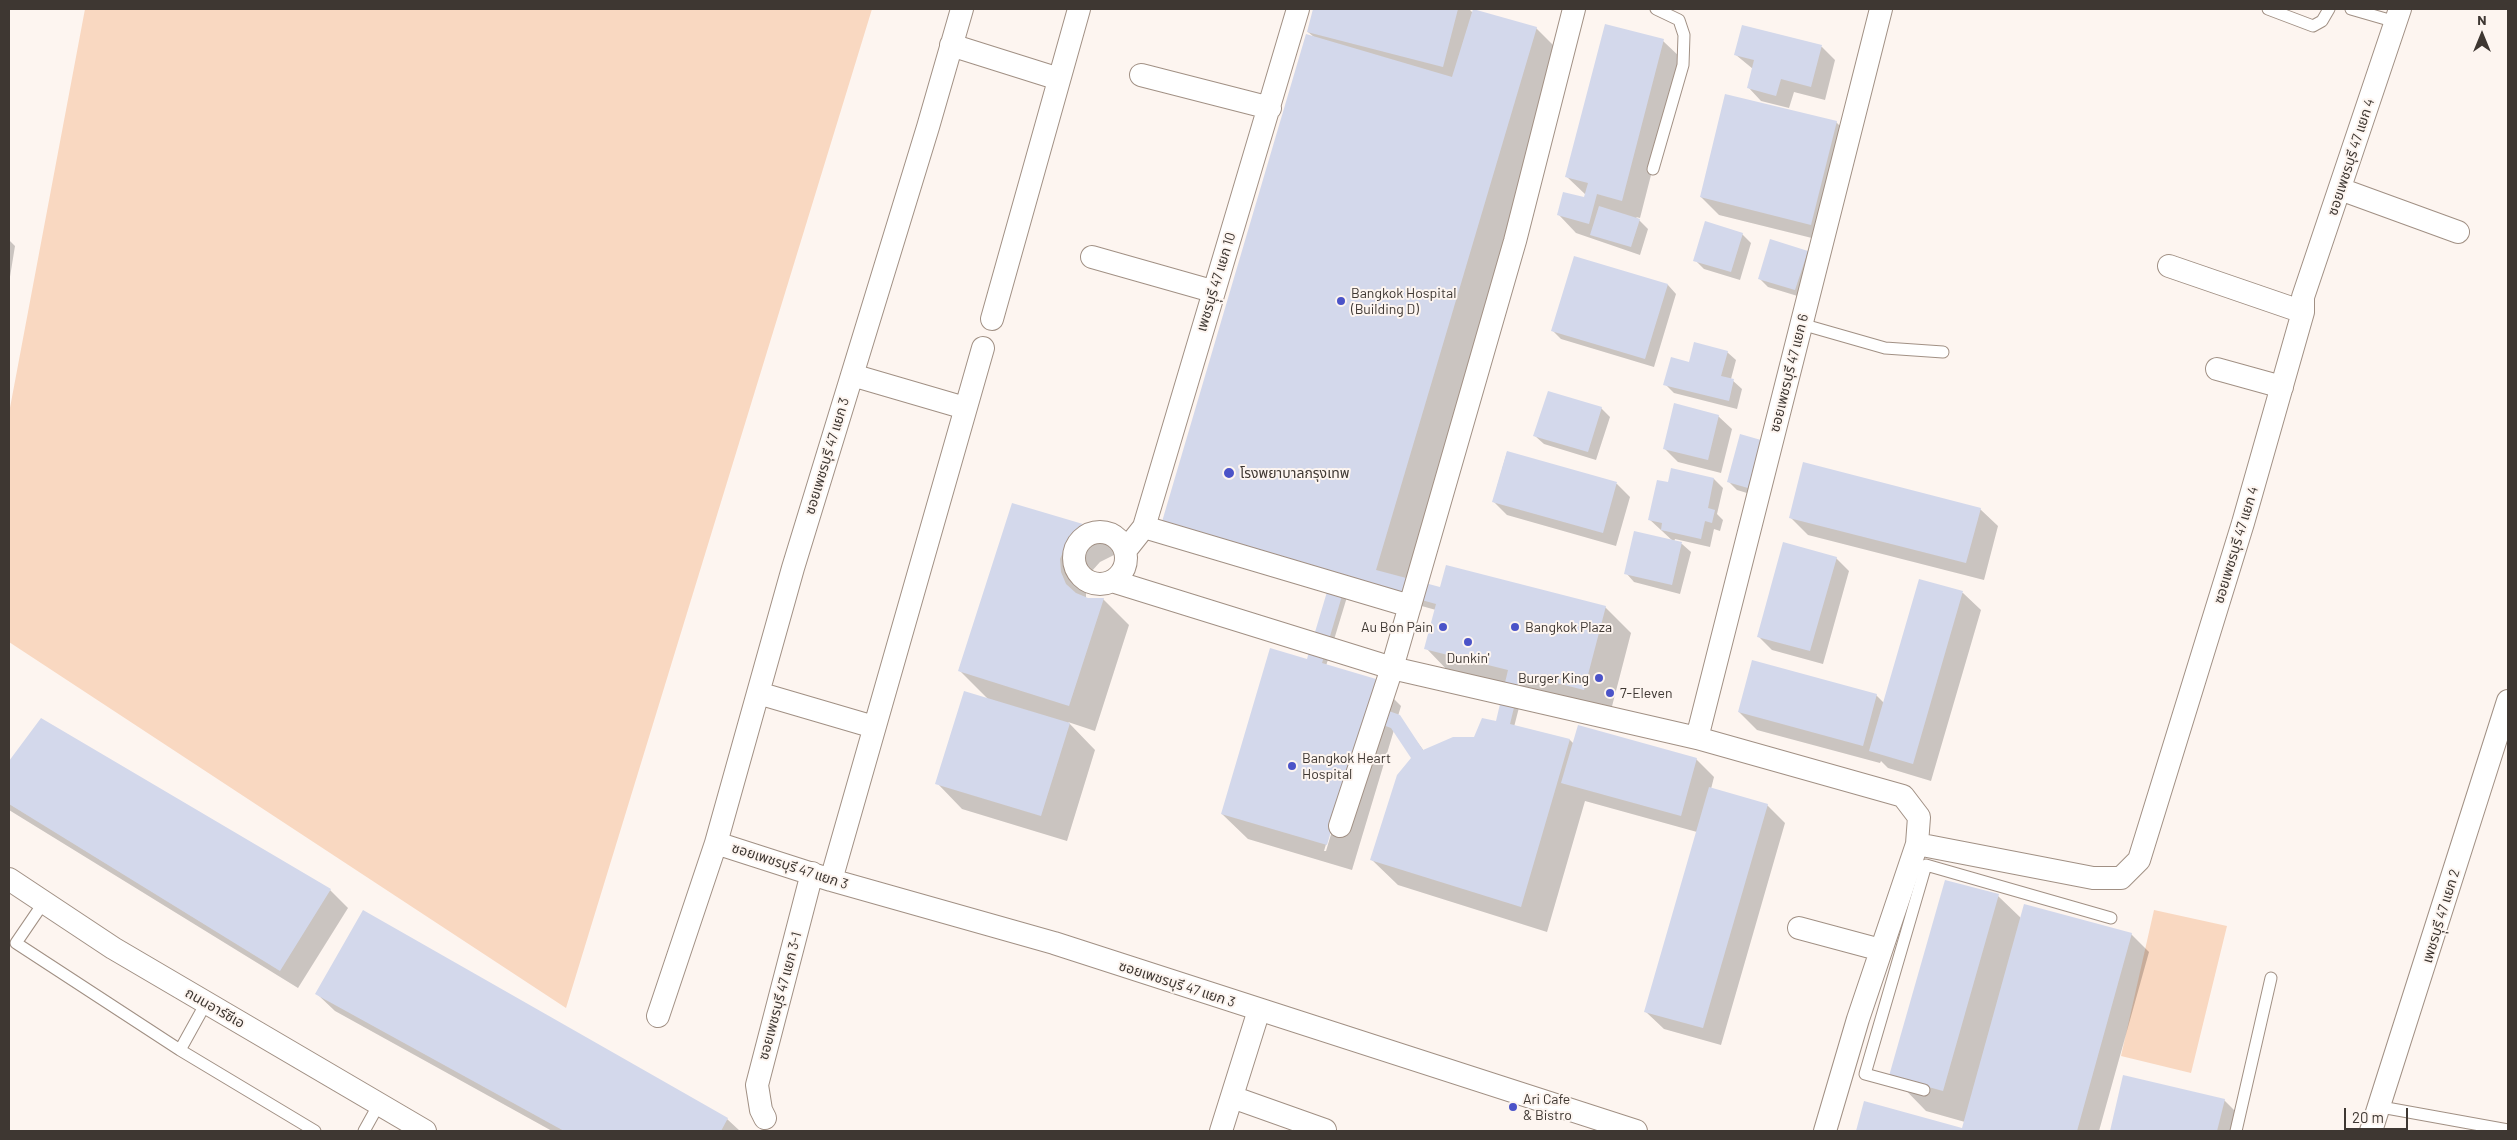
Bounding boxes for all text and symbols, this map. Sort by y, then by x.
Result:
north arrow [2457,10,2507,60]
text: N [2477,11,2487,28]
street label: ซอยเพชรบุรี 47 แยก 4 [2324,96,2378,218]
street label: เพชรบุุรี 47 แยก 10 [1193,230,1239,334]
place label: Bangkok Hospital (Building D) [1351,285,1456,318]
marker: Bangkok Hospital (Building D) [1335,295,1347,307]
street label: ซอยเพชรบุรี 47 แยก 6 [1766,312,1812,434]
street label: ซอยเพชรบุรี 47 แยก 3 [801,396,853,516]
place label: โรงพยาบาลกรุงเทพ [1240,465,1350,481]
marker: โรงพยาบาลกรุงเทพ [1222,466,1236,480]
street label: ซอยเพชรบุรี 47 แยก 4 [2210,484,2262,606]
place label: Au Bon Pain [1361,619,1433,635]
place label: Bangkok Plaza [1525,619,1612,635]
marker: Au Bon Pain [1437,621,1449,633]
marker: Bangkok Plaza [1509,621,1521,633]
marker: Dunkin' [1462,636,1474,648]
place label: Dunkin' [1446,650,1490,666]
place label: Burger King [1518,670,1589,686]
marker: Burger King [1593,672,1605,684]
place label: 7-Eleven [1620,685,1673,701]
marker: 7-Eleven [1604,687,1616,699]
place label: Bangkok Heart Hospital [1302,750,1391,782]
marker: Bangkok Heart Hospital [1286,760,1298,772]
street label: ซอยเพชรบุรี 47 แยก 3 [730,839,850,893]
street label: เพชรบุุรี 47 แยก 2 [2419,867,2463,965]
street label: ซอยเพชรบุรี 47 แยก 3-1 [755,930,805,1062]
street label: ซอยเพชรบุรี 47 แยก 3 [1117,957,1237,1011]
street label: ถนนอาร์ซีเอ [182,984,248,1032]
place label: Ari Cafe & Bistro [1523,1091,1572,1124]
scale bar [2347,1098,2411,1130]
marker: Ari Cafe & Bistro [1507,1101,1519,1113]
text: 20 m [2352,1108,2384,1126]

